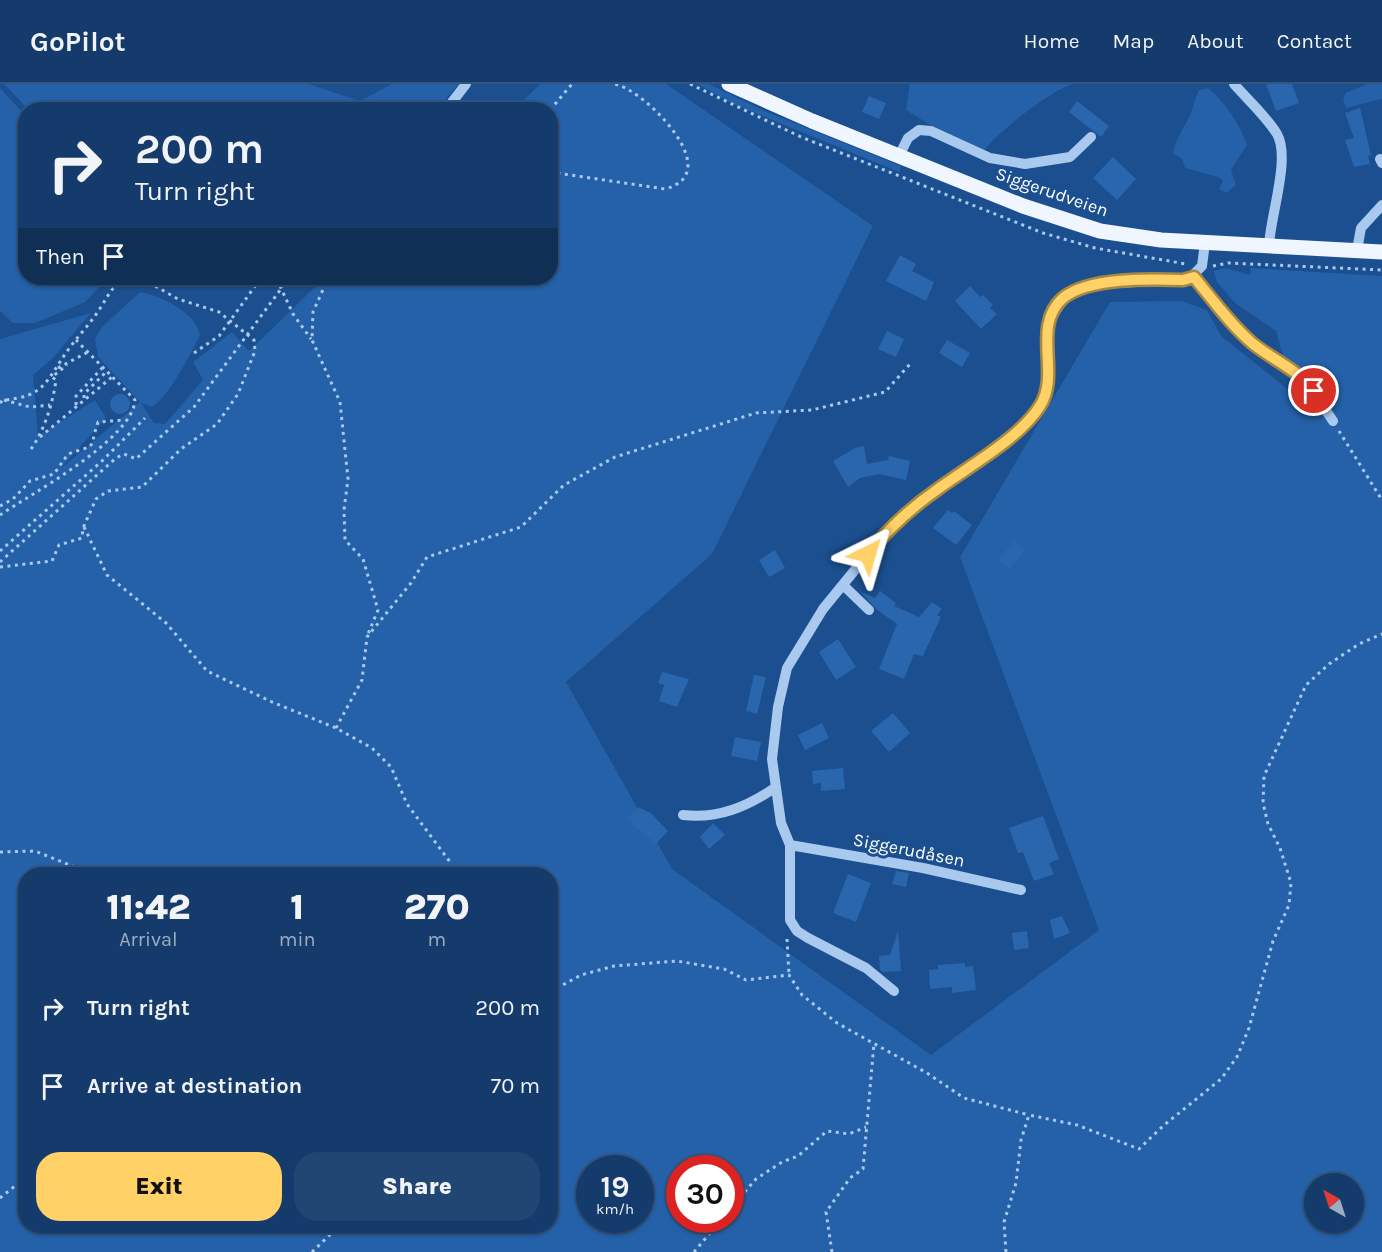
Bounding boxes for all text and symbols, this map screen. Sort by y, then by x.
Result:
text: GoPilot [30,25,126,58]
text: Home [1024,29,1080,53]
text: Map [1113,29,1154,53]
text: About [1187,29,1244,53]
text: Contact [1277,29,1352,53]
text: 200 m [135,124,264,174]
icon: right [36,126,114,204]
street label: Siggerudveien [993,162,1111,222]
text: Turn right [135,175,255,207]
icon: arrive [97,240,130,273]
text: Then [36,244,85,270]
pin [1288,365,1339,416]
icon: arrive [1297,374,1330,407]
position arrow [836,522,900,586]
street label: Siggerudåsen [851,828,967,872]
text: 11:42 [106,886,191,928]
text: 1 [290,886,304,928]
text: 270 [404,886,470,928]
text: Arrival [119,928,178,951]
text: min [279,928,316,951]
text: m [427,928,446,951]
icon: right [36,992,69,1025]
text: Turn right [87,995,190,1021]
text: 200 m [475,995,540,1021]
icon: arrive [36,1070,69,1103]
text: Arrive at destination [87,1073,302,1099]
text: 70 m [491,1073,540,1099]
button: Exit [36,1152,282,1221]
button: Share [294,1152,540,1221]
speed limit sign: 30 [666,1155,744,1233]
text: 19 [600,1169,629,1205]
north arrow [1304,1173,1364,1233]
map controls [1304,1173,1364,1233]
text: km/h [596,1200,634,1218]

